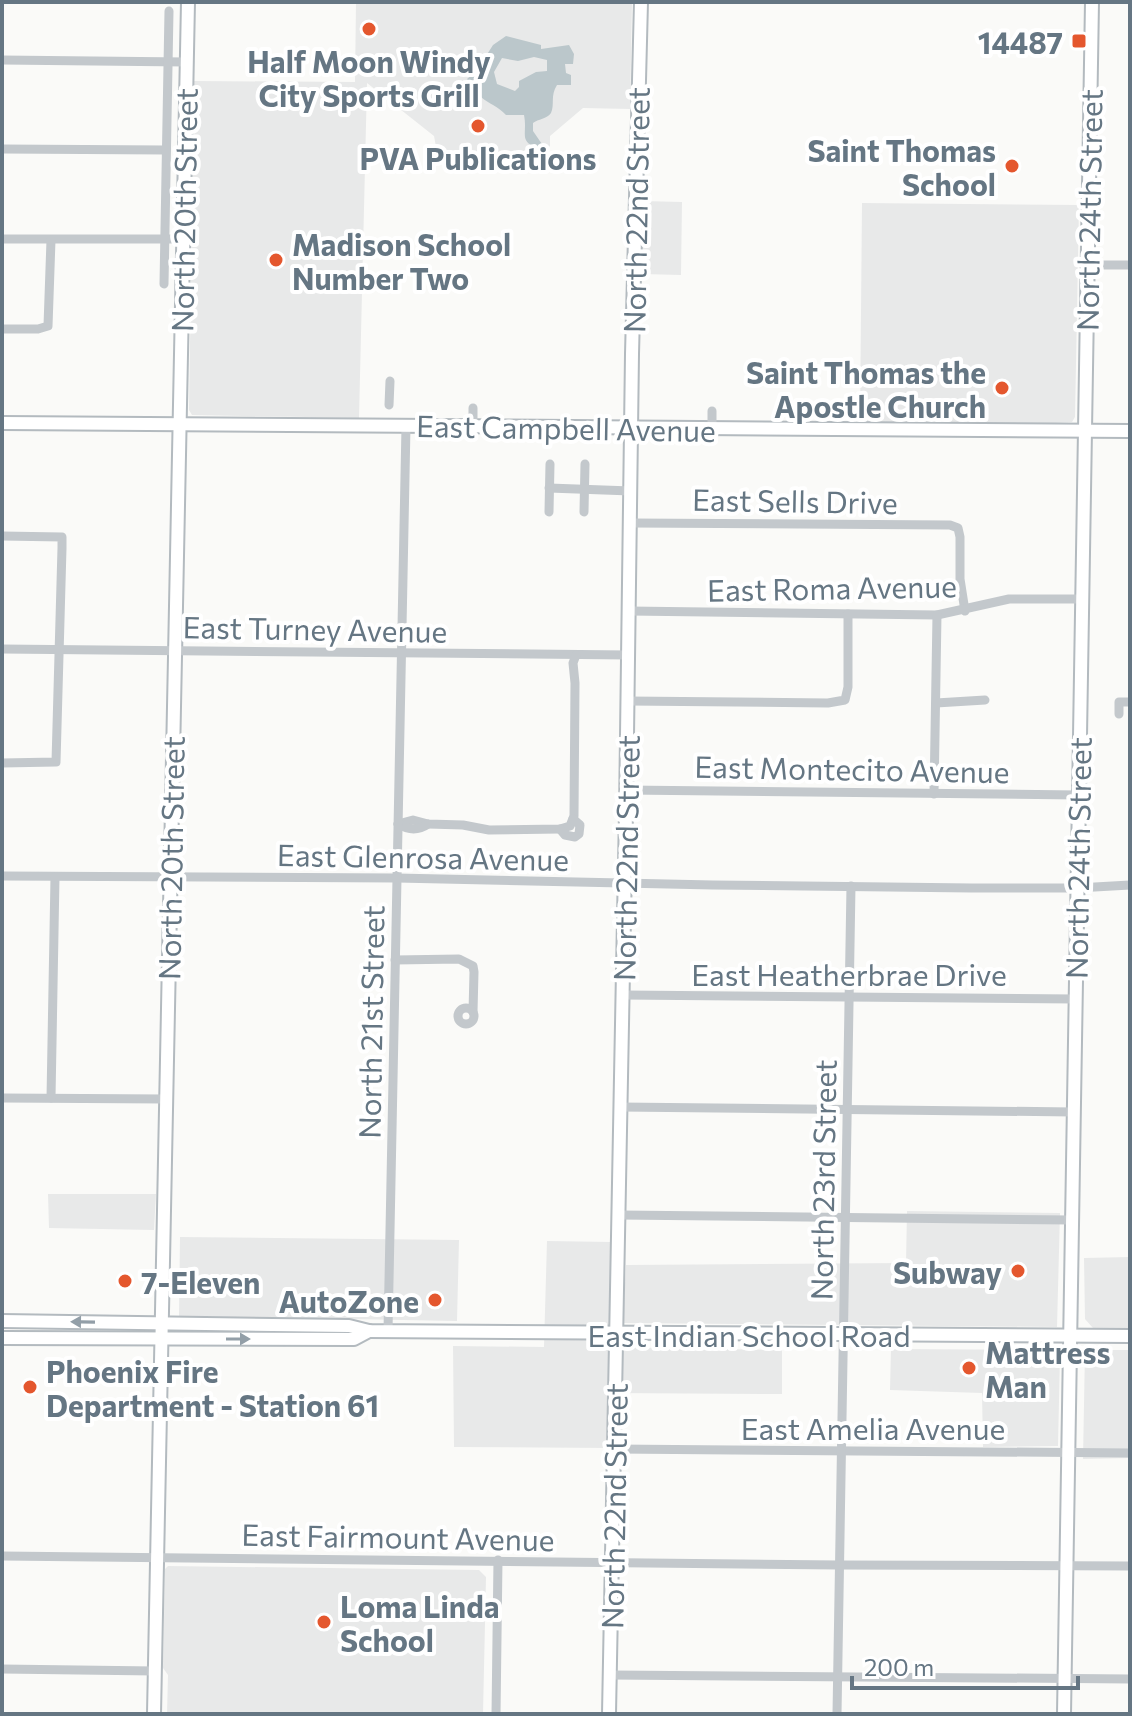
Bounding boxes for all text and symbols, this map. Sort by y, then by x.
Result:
marker: Half Moon Windy City Sports Grill [360,20,378,38]
place label: 14487 [978,23,1063,60]
marker: 14487 [1070,32,1088,50]
place label: Half Moon Windy City Sports Grill [247,42,491,113]
street label: North 22nd Street [614,87,656,333]
street label: North 20th Street [162,88,204,332]
street label: North 24th Street [1067,89,1109,331]
marker: PVA Publications [469,117,487,135]
place label: Saint Thomas School [807,131,996,202]
place label: PVA Publications [359,139,597,176]
marker: Saint Thomas School [1003,157,1021,175]
place label: Madison School Number Two [292,225,511,296]
marker: Madison School Number Two [267,251,285,269]
place label: Saint Thomas the Apostle Church [746,353,986,424]
marker: Saint Thomas the Apostle Church [993,379,1011,397]
street label: East Campbell Avenue [416,406,716,448]
street label: East Sells Drive [692,480,898,520]
street label: East Roma Avenue [707,566,957,608]
street label: East Turney Avenue [182,607,448,649]
street label: North 22nd Street [604,735,646,981]
street label: North 20th Street [149,736,191,980]
street label: North 24th Street [1056,737,1098,979]
street label: East Montecito Avenue [694,747,1010,789]
street label: East Glenrosa Avenue [277,835,569,877]
street label: North 21st Street [349,905,391,1139]
street label: East Heatherbrae Drive [691,955,1007,992]
street label: North 23rd Street [801,1059,843,1301]
place label: Subway [893,1253,1003,1290]
marker: Subway [1009,1262,1027,1280]
place label: 7-Eleven [141,1263,260,1300]
marker: 7-Eleven [116,1272,134,1290]
place label: AutoZone [278,1282,419,1319]
marker: AutoZone [426,1291,444,1309]
one-way arrow [70,1316,95,1328]
street label: East Indian School Road [587,1316,911,1353]
one-way arrow [226,1333,251,1346]
place label: Mattress Man [985,1333,1110,1404]
place label: Phoenix Fire Department - Station 61 [46,1352,379,1423]
marker: Mattress Man [960,1359,978,1377]
marker: Phoenix Fire Department - Station 61 [21,1378,39,1396]
street label: North 22nd Street [592,1383,634,1629]
street label: East Amelia Avenue [741,1409,1005,1446]
street label: East Fairmount Avenue [241,1515,555,1557]
place label: Loma Linda School [340,1587,500,1658]
marker: Loma Linda School [315,1613,333,1631]
scale bar [852,1640,1078,1690]
text: 200 m [864,1652,934,1681]

